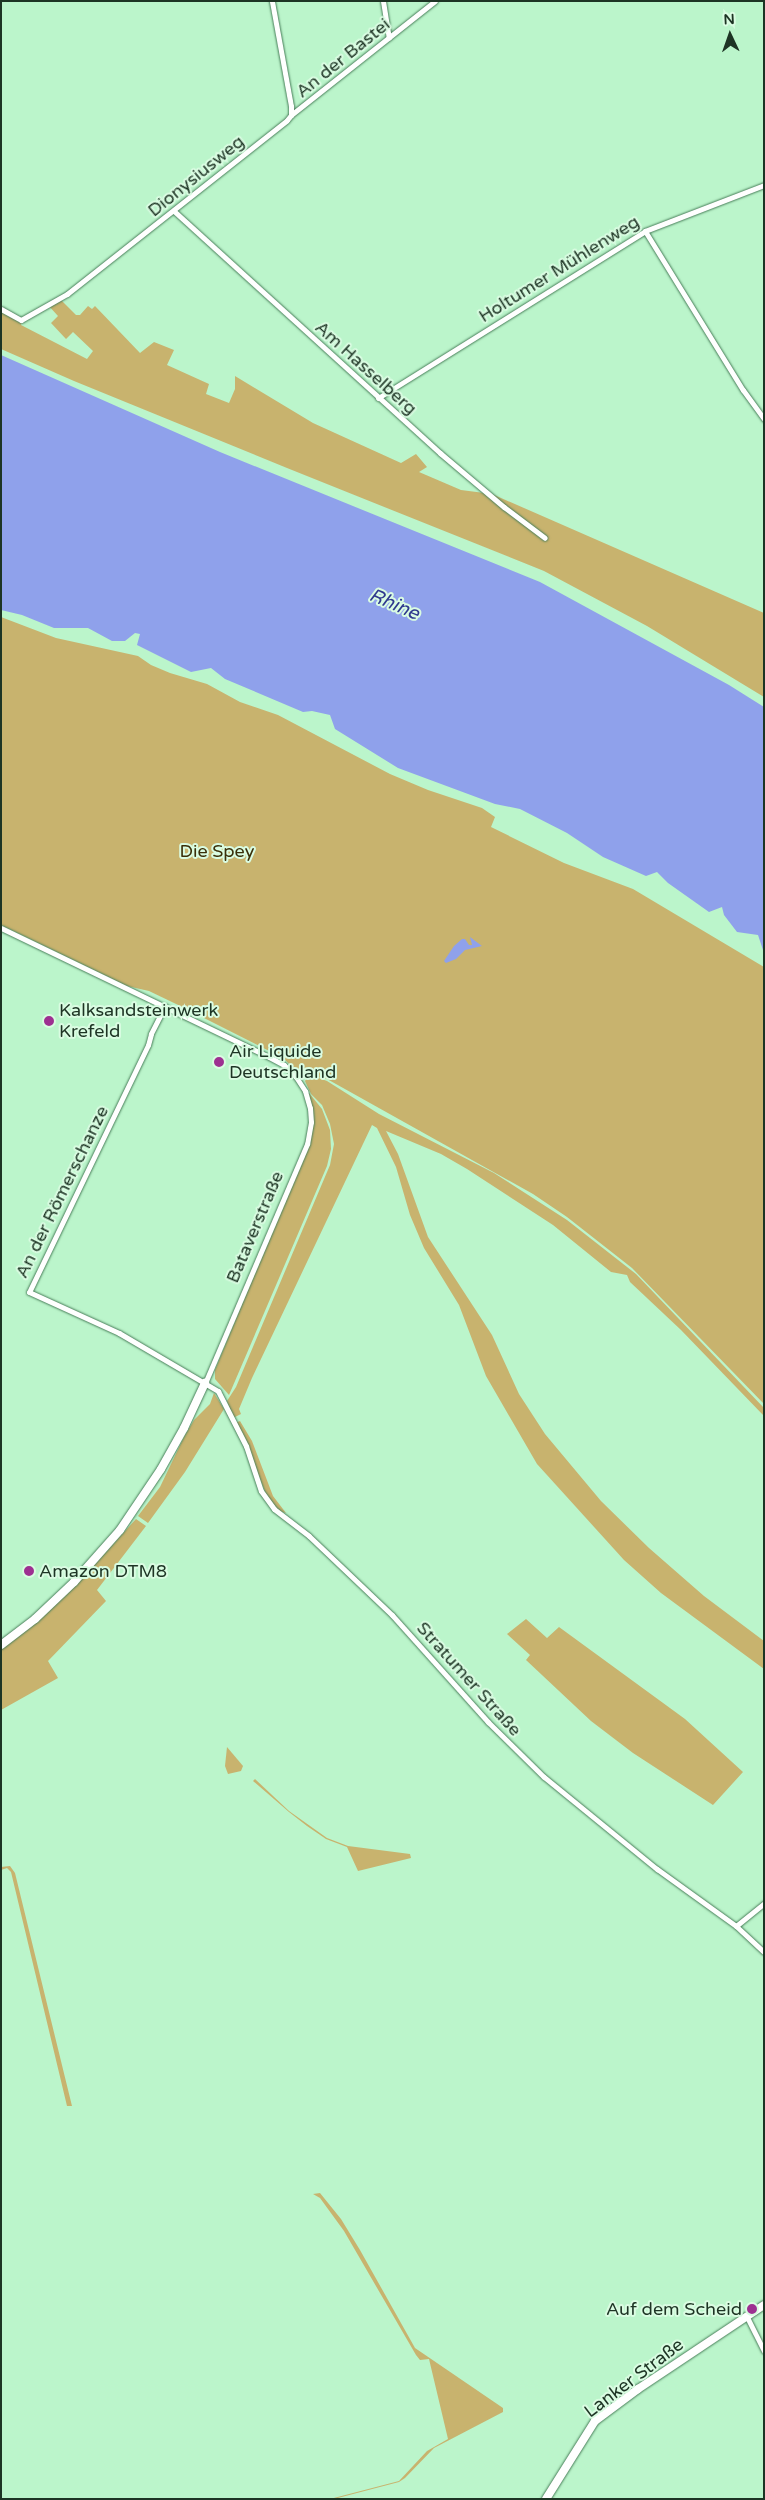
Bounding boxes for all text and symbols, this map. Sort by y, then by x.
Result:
north arrow [705,10,755,60]
text: N [723,11,735,28]
street label: An der Bastei [292,14,394,102]
street label: Dionysiusweg [144,131,248,221]
street label: Holtumer Mühlenweg [475,211,643,327]
street label: Am Hasselberg [311,317,421,419]
water label: Rhine [366,584,422,626]
park label: Die Spey [180,840,254,862]
place label: Kalksandsteinwerk Krefeld [59,1000,218,1042]
marker: Kalksandsteinwerk Krefeld [43,1015,55,1027]
place label: Air Liquide Deutschland [229,1041,336,1084]
marker: Air Liquide Deutschland [213,1056,225,1068]
street label: An der Römerschanze [11,1102,113,1282]
street label: Bataverstraße [222,1168,288,1286]
place label: Amazon DTM8 [39,1560,167,1582]
marker: Amazon DTM8 [23,1565,35,1577]
street label: Stratumer Straße [412,1617,526,1741]
place label: Auf dem Scheid [606,2298,742,2320]
marker: Auf dem Scheid [746,2303,758,2315]
street label: Lanker Straße [580,2334,688,2422]

